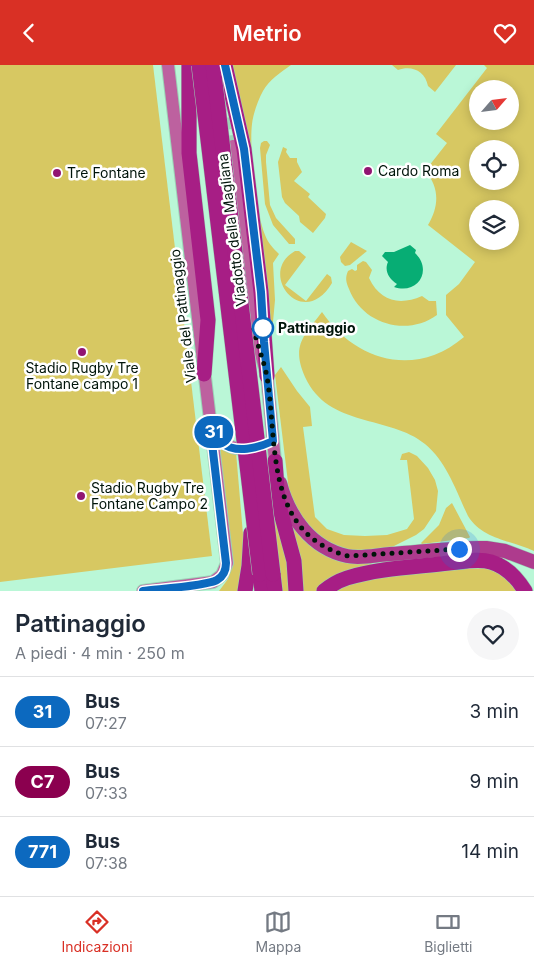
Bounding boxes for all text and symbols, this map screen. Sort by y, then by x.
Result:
icon: back [15,19,43,47]
icon: heart [491,19,519,47]
text: Metrio [232,20,302,46]
north arrow [469,80,519,130]
map controls [469,80,519,250]
button: locate [469,140,519,190]
street label: Viadotto della Magliana [214,153,249,308]
place label: Cardo Roma [378,162,459,179]
place label: Tre Fontane [67,164,146,181]
marker: Cardo Roma [362,165,374,177]
marker: Tre Fontane [51,167,63,179]
button: layers [469,200,519,250]
street label: Viale del Pattinaggio [166,248,199,384]
marker: Pattinaggio [252,317,274,339]
place label: Pattinaggio [278,319,356,336]
marker: Stadio Rugby Tre Fontane campo 1 [76,346,88,358]
place label: Stadio Rugby Tre Fontane campo 1 [25,359,139,392]
line badge: 31 [192,416,236,448]
text: 31 [204,421,224,442]
place label: Stadio Rugby Tre Fontane Campo 2 [91,479,208,512]
marker: Stadio Rugby Tre Fontane Campo 2 [75,490,87,502]
your location [447,537,472,562]
button: heart [467,608,519,660]
text: Pattinaggio [15,609,146,638]
text: A piedi · 4 min · 250 m [15,643,185,663]
text: Bus [85,690,120,713]
text: 3 min [469,700,519,723]
text: 31 [33,701,52,722]
text: 07:27 [85,713,127,733]
text: Bus [85,760,120,783]
text: 9 min [469,770,519,793]
text: C7 [31,771,54,792]
text: 07:33 [85,783,128,803]
text: Bus [85,830,120,853]
text: 14 min [461,840,519,863]
text: 771 [28,841,57,862]
text: 07:38 [85,853,128,873]
tab: Indicazioni [61,908,133,955]
tab: Mappa [256,908,301,955]
tab: Biglietti [424,908,473,955]

